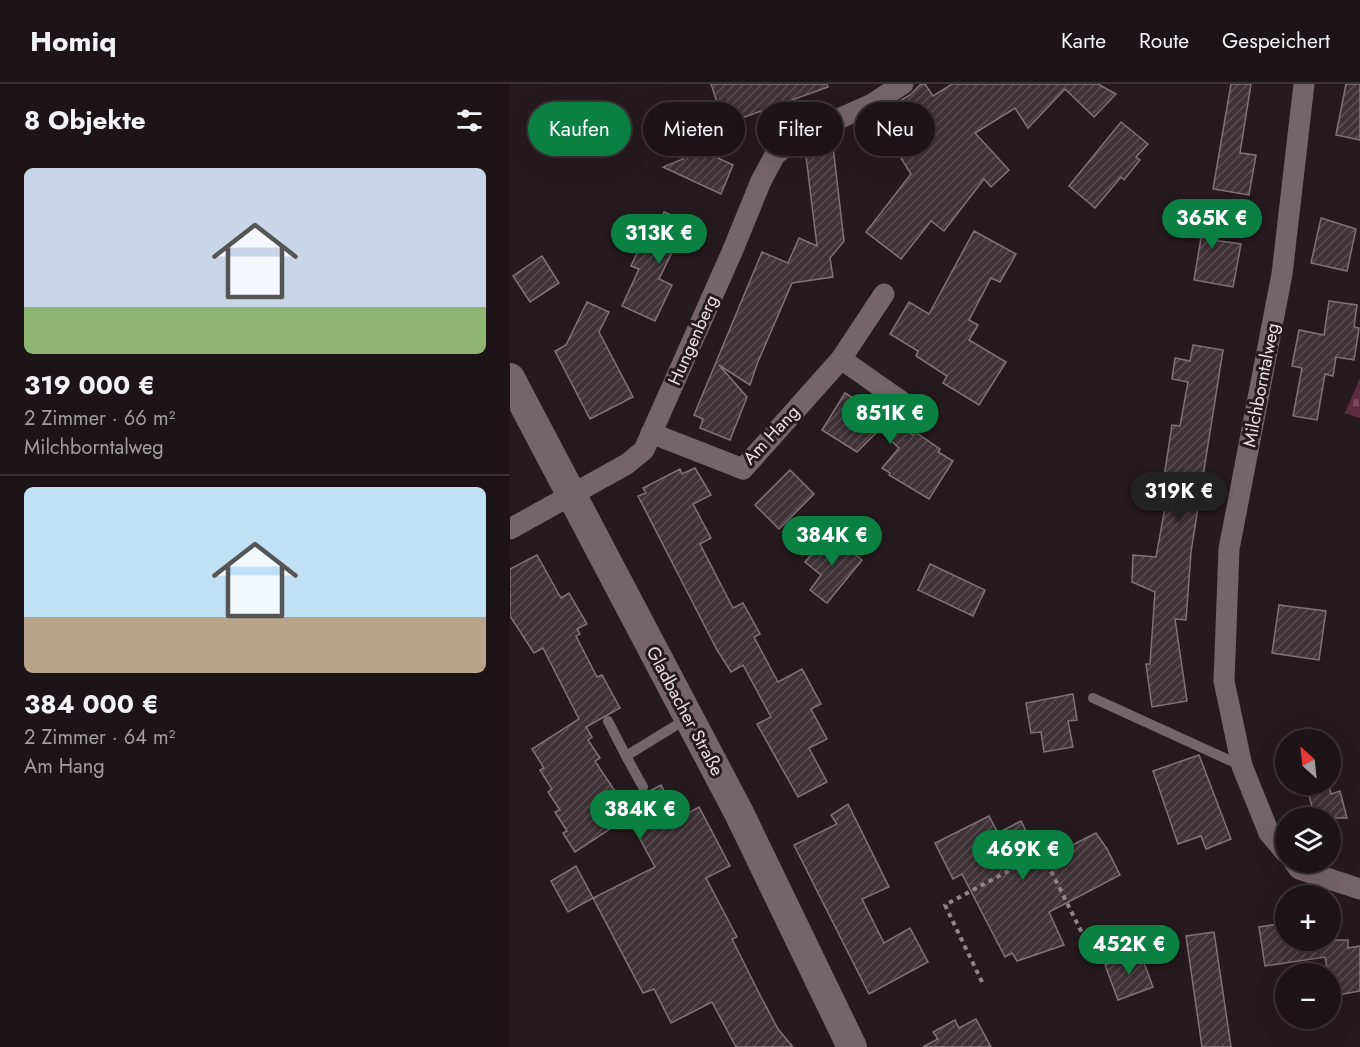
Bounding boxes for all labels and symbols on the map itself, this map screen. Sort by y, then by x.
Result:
pin: 365K € [1163,199,1261,250]
pin: 313K € [610,214,708,265]
street label: Hungenberg [662,291,724,389]
street label: Milchborntalweg [1236,321,1286,449]
pin: 851K € [841,394,939,445]
street label: Am Hang [737,400,805,470]
pin: 319K € [1130,472,1228,523]
pin: 384K € [783,516,881,567]
street label: Gladbacher Straße [640,642,730,780]
north arrow [1275,729,1341,795]
pin: 384K € [591,790,689,841]
pin: 469K € [974,830,1072,881]
pin: 452K € [1080,925,1178,976]

